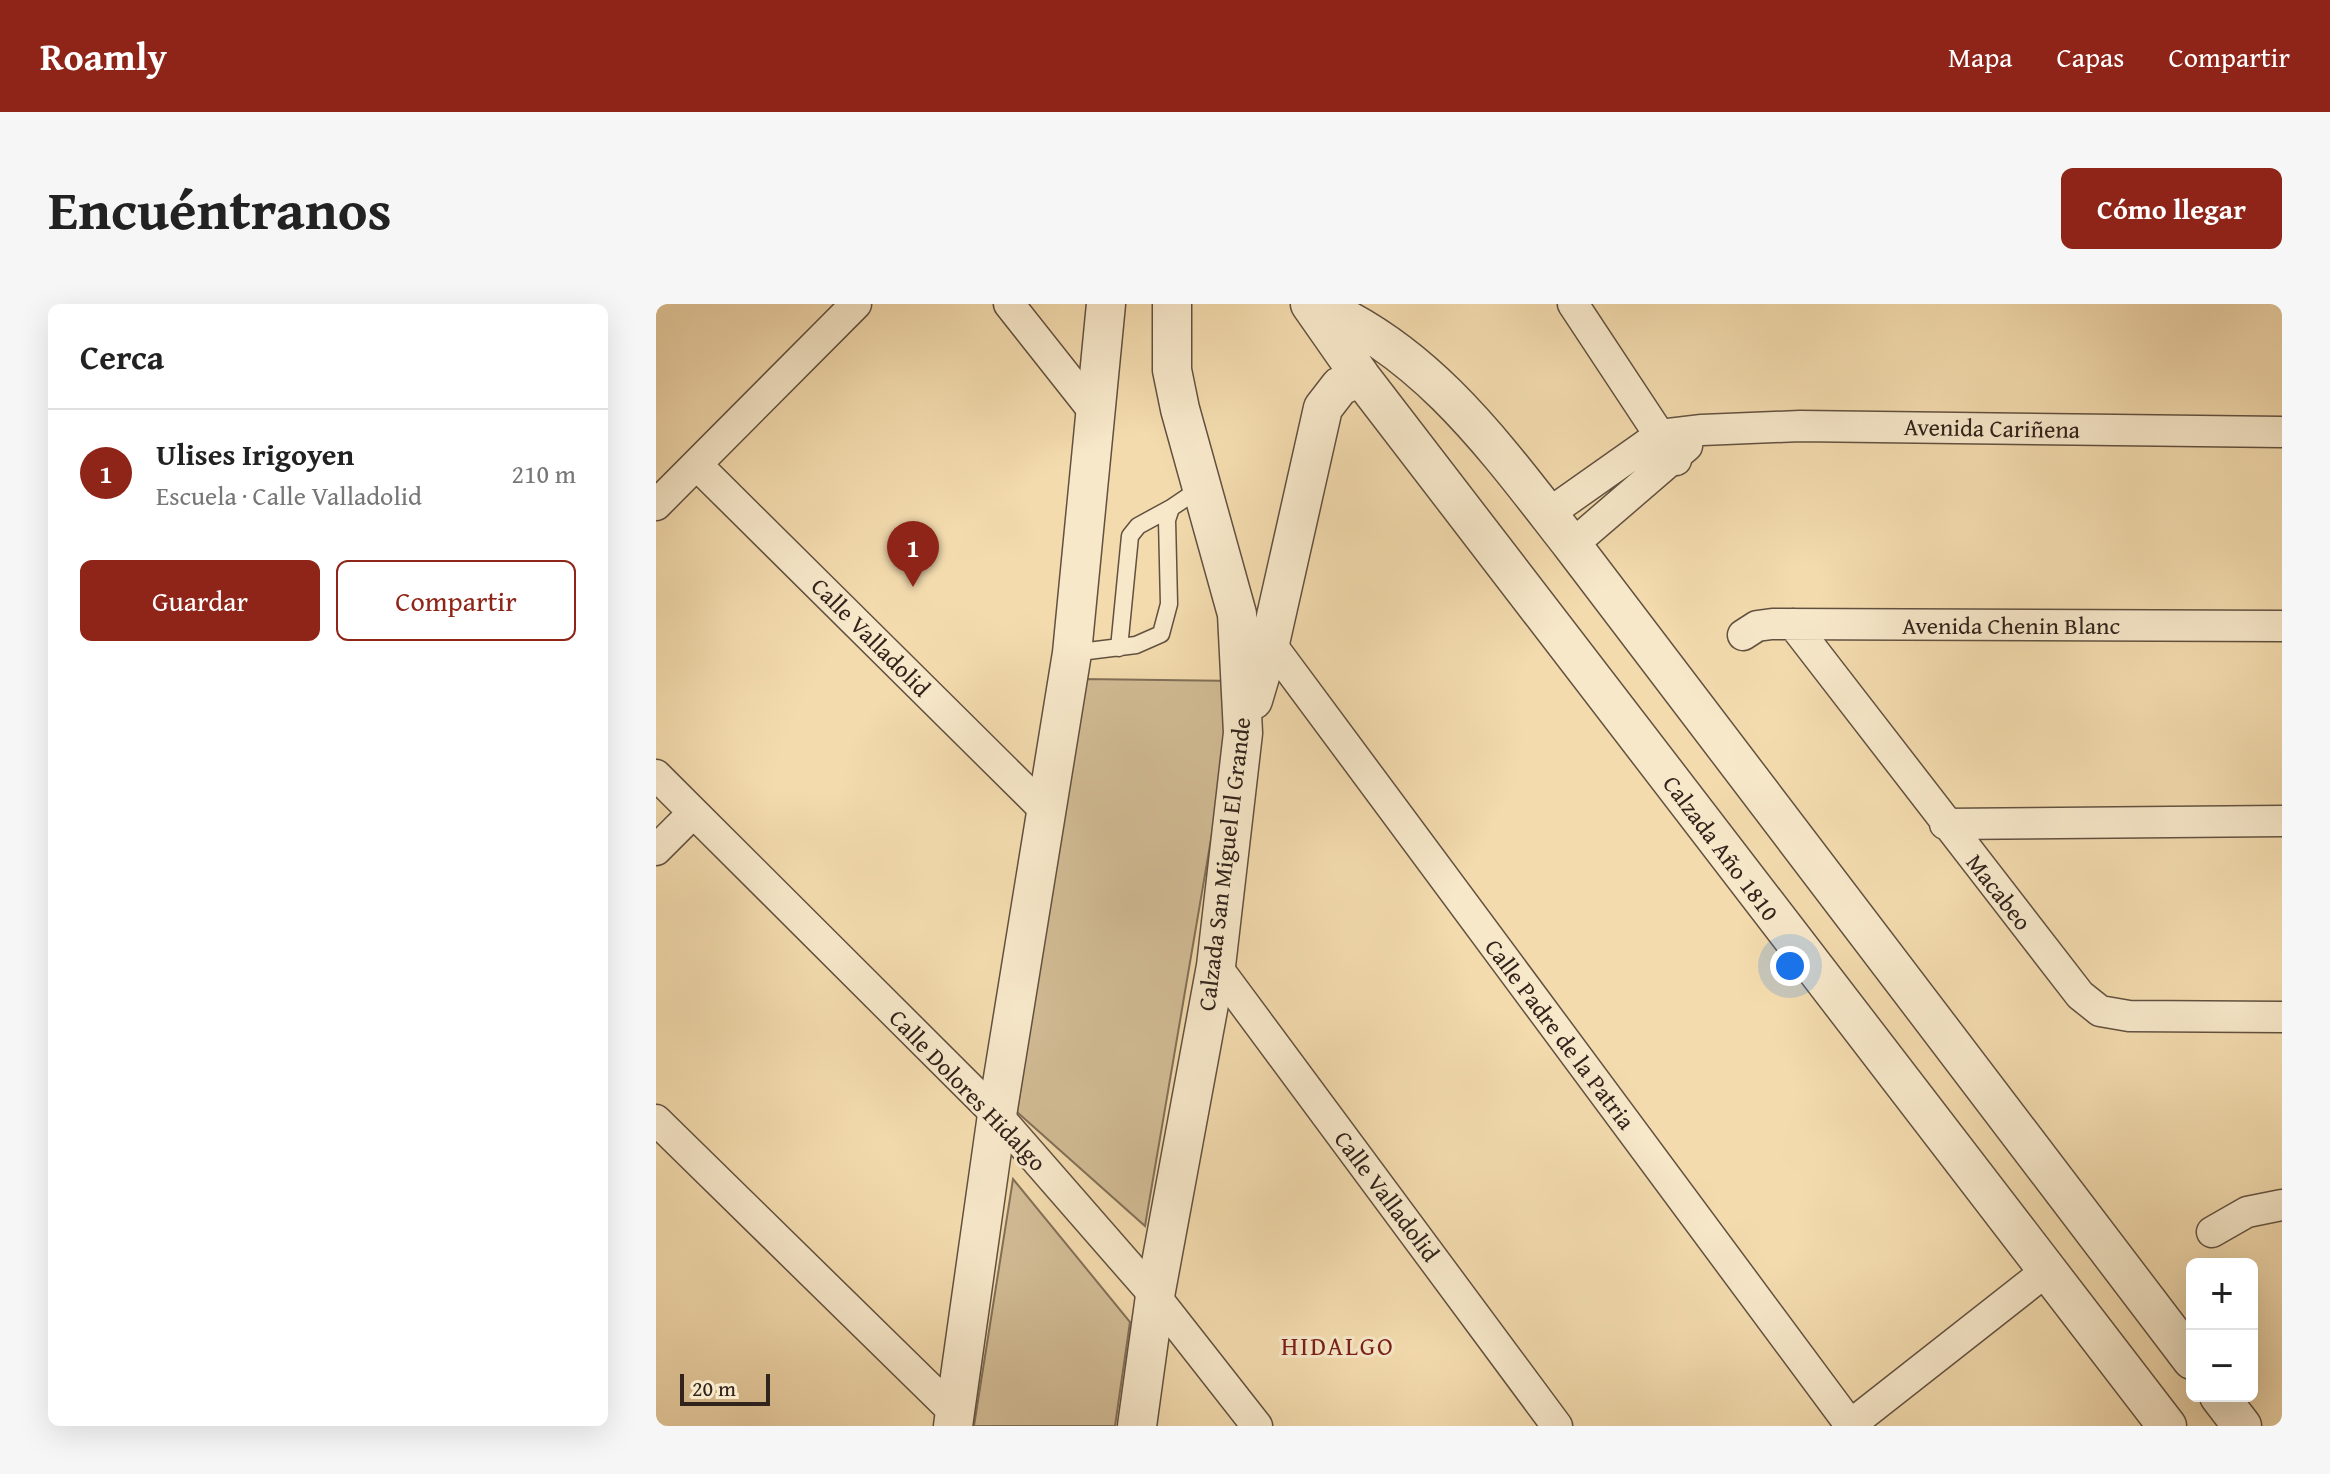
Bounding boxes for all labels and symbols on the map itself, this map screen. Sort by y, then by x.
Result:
street label: Avenida Cariñena [1904,409,2081,447]
pin: 1 [887,521,939,587]
street label: Calle Valladolid [803,569,939,705]
street label: Avenida Chenin Blanc [1902,608,2120,643]
street label: Calzada San Miguel El Grande [1189,715,1259,1013]
street label: Calzada Año 1810 [1655,768,1787,928]
street label: Macabeo [1958,846,2040,938]
street label: Calle Padre de la Patria [1477,931,1644,1137]
your location [1770,946,1810,986]
street label: Calle Dolores Hidalgo [881,1001,1055,1179]
street label: Calle Valladolid [1326,1123,1448,1269]
district label: HIDALGO [1281,1326,1395,1365]
scale bar [680,1370,770,1406]

